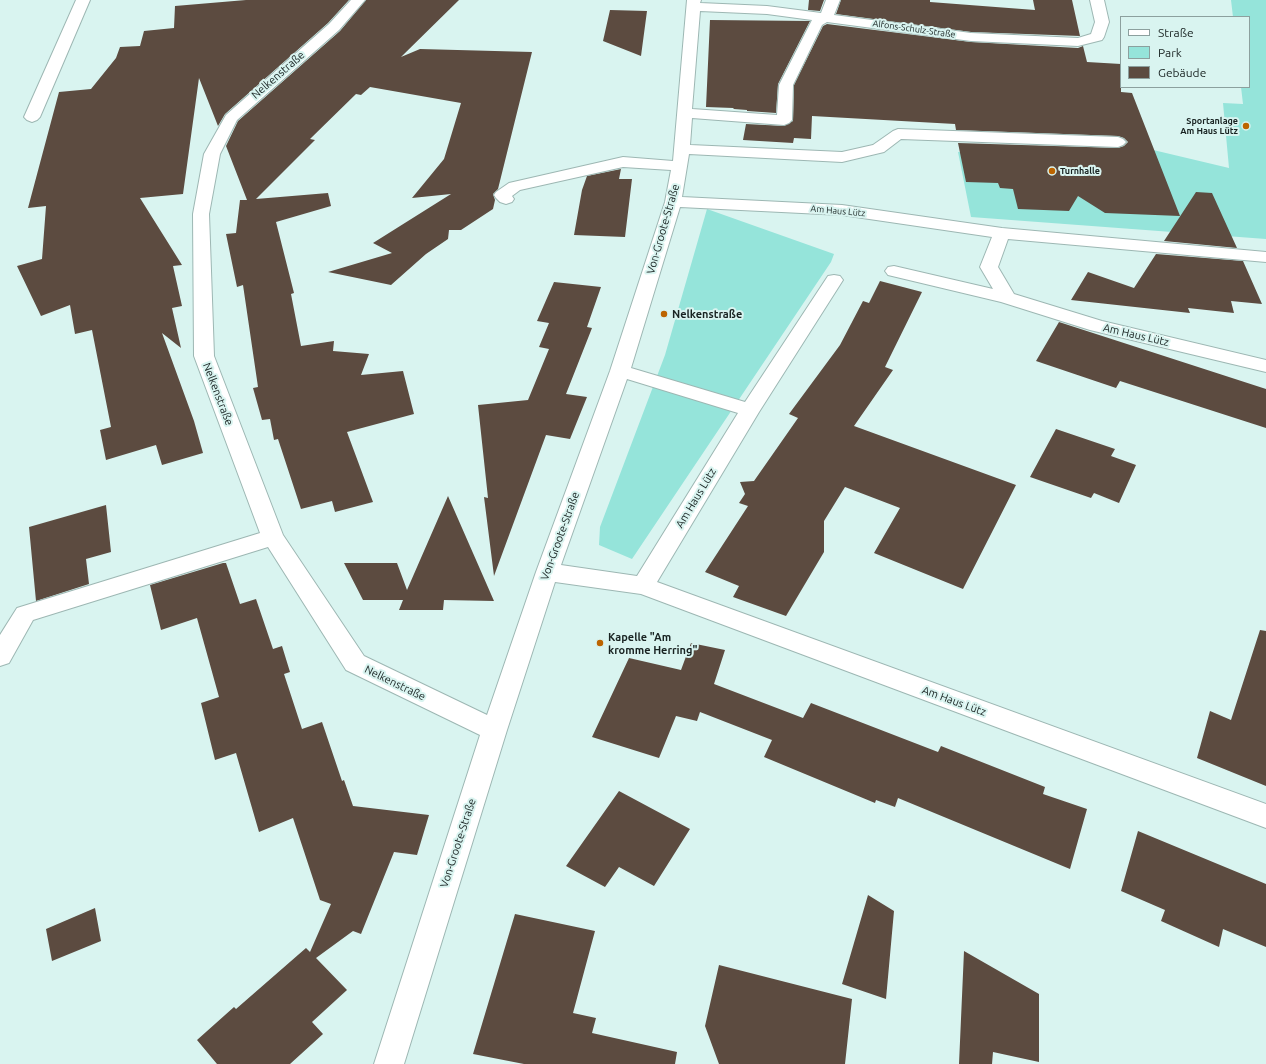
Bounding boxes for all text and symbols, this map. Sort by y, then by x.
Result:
legend [1120,16,1250,88]
street label: Alfons-Schulz-Straße [872,18,956,40]
text: Straße [1158,26,1194,39]
text: Park [1158,46,1182,59]
street label: Nelkenstraße [249,48,307,102]
text: Gebäude [1158,66,1206,79]
place label: Sportanlage Am Haus Lütz [1180,116,1238,137]
marker: Sportanlage Am Haus Lütz [1241,121,1251,131]
marker: Turnhalle [1047,166,1057,176]
place label: Turnhalle [1060,166,1100,176]
street label: Von-Groote-Straße [644,182,682,276]
street label: Am Haus Lütz [810,203,866,219]
place label: Nelkenstraße [672,307,742,321]
marker: Nelkenstraße [659,309,669,319]
street label: Am Haus Lütz [1102,321,1170,349]
street label: Nelkenstraße [200,361,236,427]
street label: Am Haus Lütz [673,466,719,530]
street label: Von-Groote-Straße [538,490,582,582]
place label: Kapelle "Am kromme Herring" [608,630,697,656]
marker: Kapelle "Am kromme Herring" [595,638,605,648]
street label: Nelkenstraße [362,663,428,703]
street label: Am Haus Lütz [920,683,988,719]
street label: Von-Groote-Straße [437,797,479,889]

